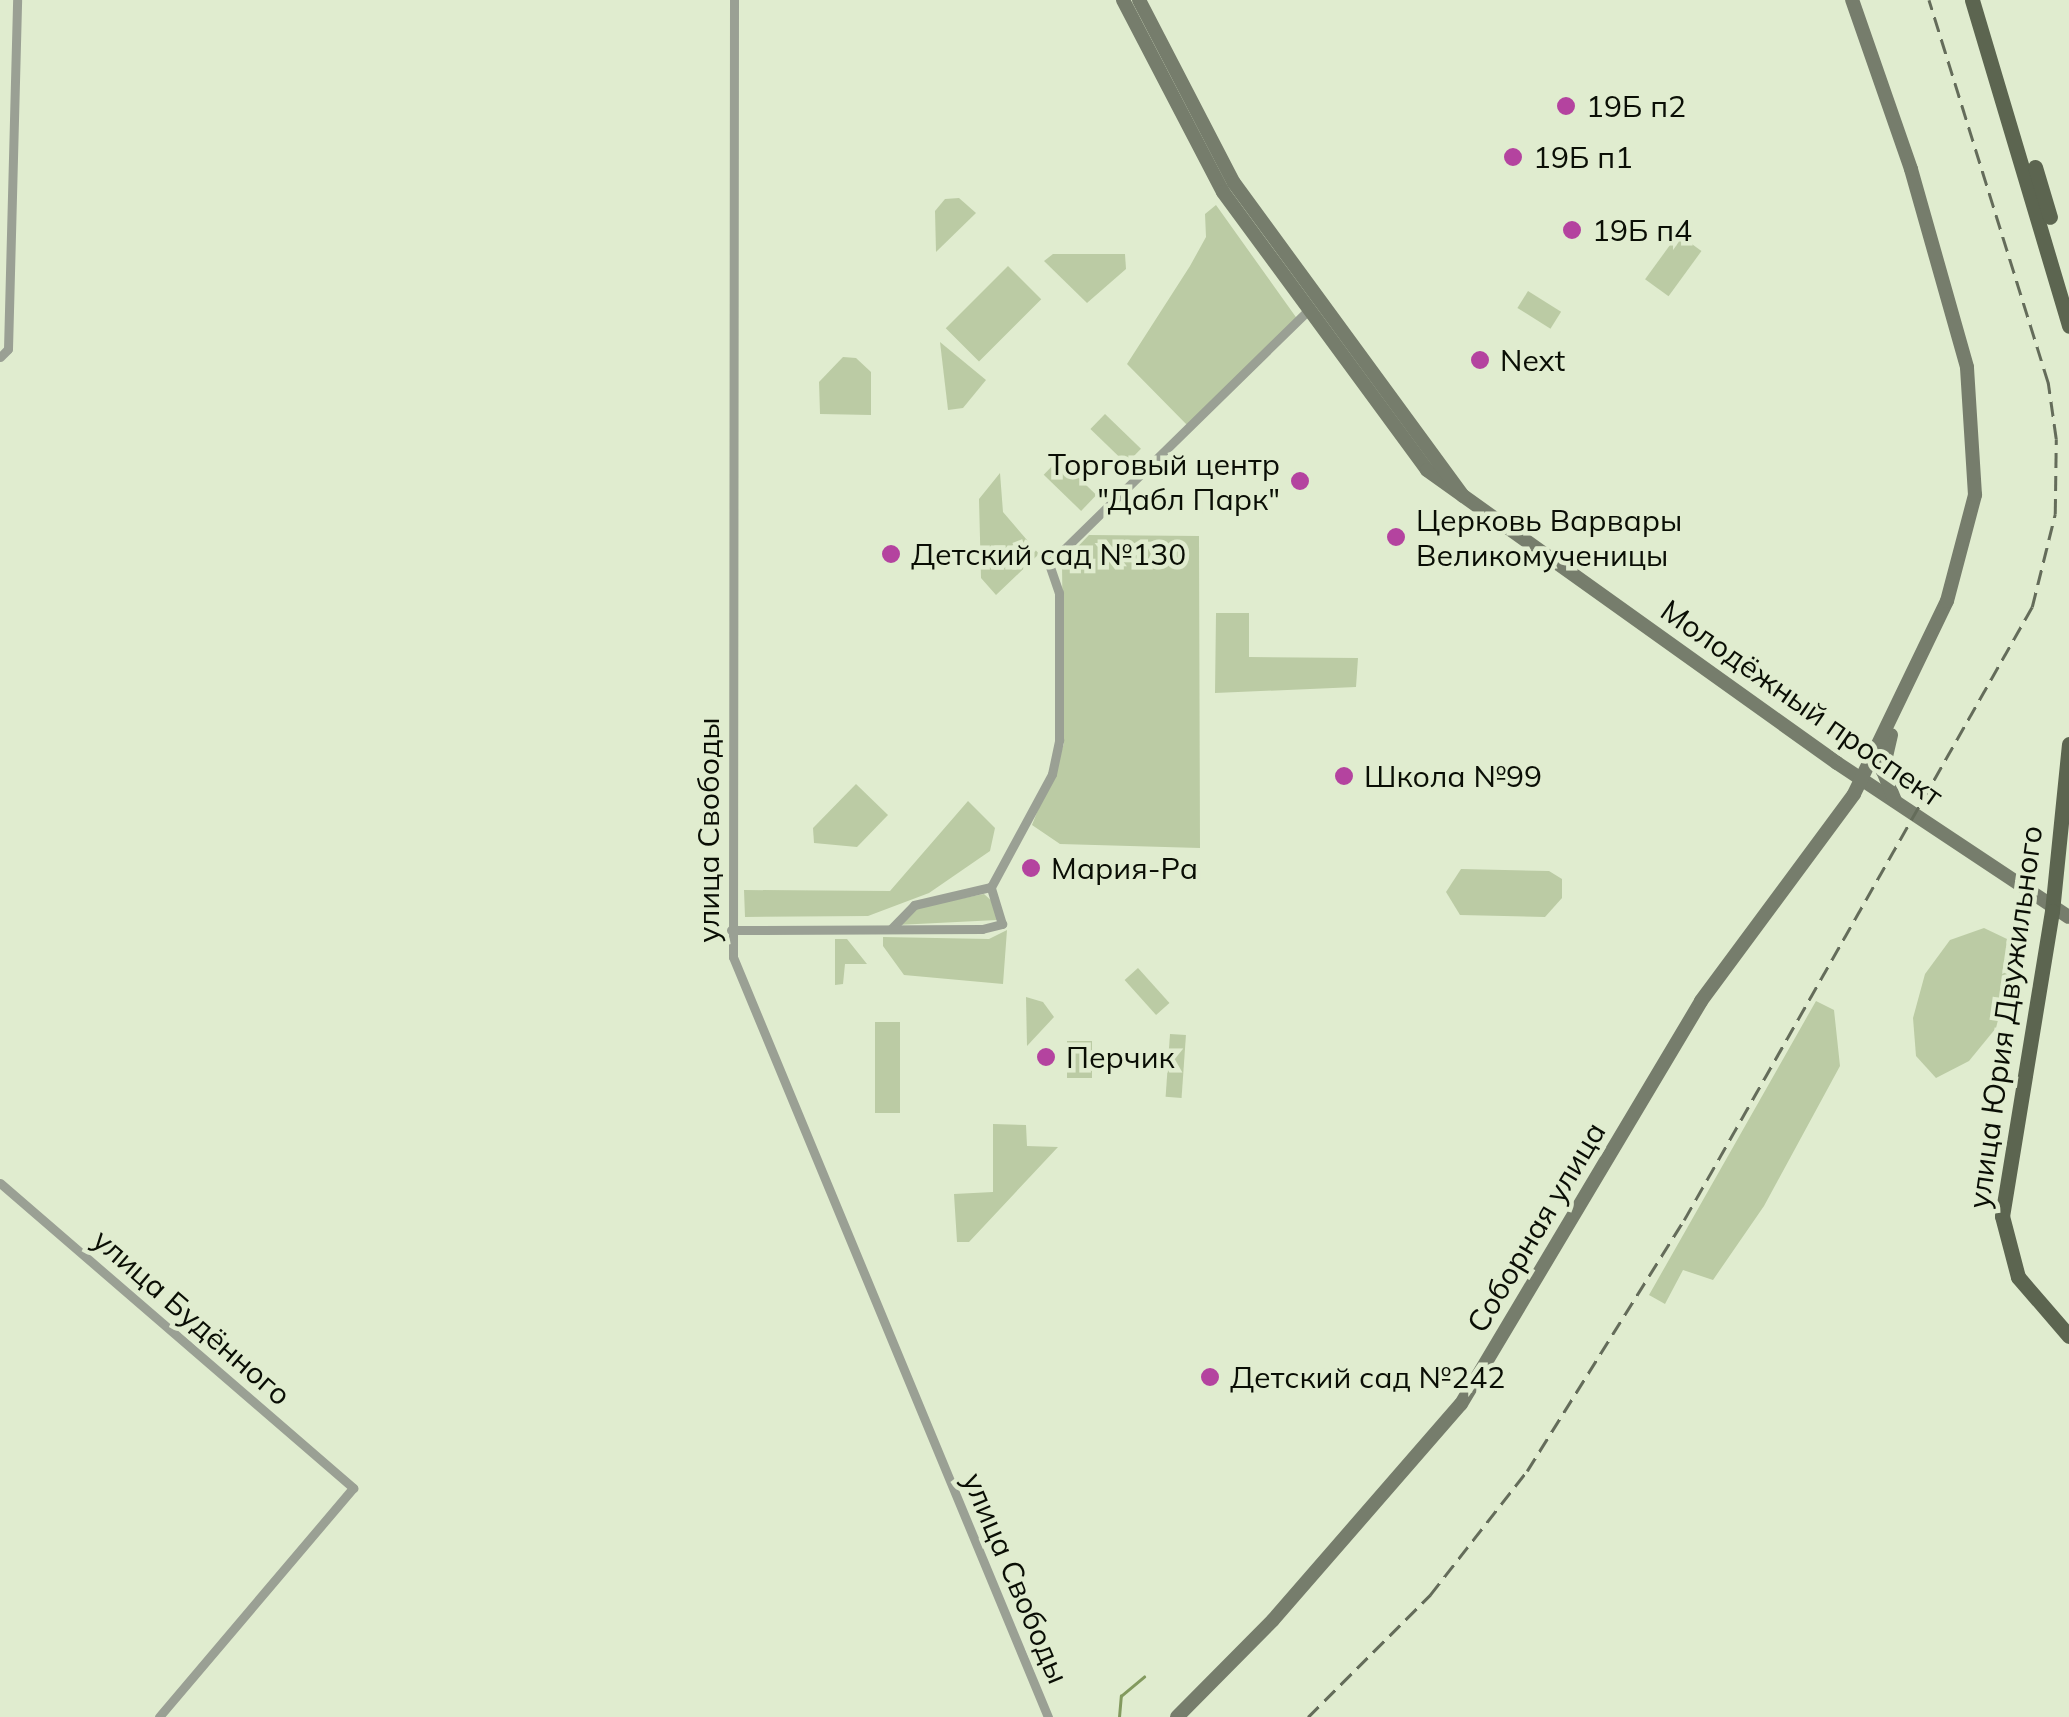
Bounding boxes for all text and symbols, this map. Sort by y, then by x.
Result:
place label: 19Б п2 [1586,88,1686,124]
marker: 19Б п2 [1555,95,1577,117]
place label: 19Б п1 [1533,139,1633,175]
marker: 19Б п1 [1502,146,1524,168]
place label: 19Б п4 [1592,212,1692,248]
marker: 19Б п4 [1561,219,1583,241]
place label: Next [1500,342,1565,378]
marker: Next [1469,349,1491,371]
place label: Торговый центр "Дабл Парк" [1048,446,1280,516]
marker: Торговый центр "Дабл Парк" [1289,470,1311,492]
place label: Церковь Варвары Великомученицы [1416,502,1682,572]
marker: Церковь Варвары Великомученицы [1385,526,1407,548]
place label: Детский сад №130 [911,536,1186,572]
marker: Детский сад №130 [880,543,902,565]
street label: Молодёжный проспект [1654,592,1950,814]
street label: улица Свободы [690,717,726,943]
place label: Школа №99 [1364,758,1542,794]
marker: Школа №99 [1333,765,1355,787]
street label: улица Юрия Двужильного [1960,823,2050,1211]
place label: Мария-Ра [1051,850,1198,886]
marker: Мария-Ра [1020,857,1042,879]
place label: Перчик [1066,1039,1175,1075]
marker: Перчик [1035,1046,1057,1068]
street label: Соборная улица [1459,1115,1613,1339]
street label: улица Будённого [86,1221,298,1413]
place label: Детский сад №242 [1230,1359,1505,1395]
marker: Детский сад №242 [1199,1366,1221,1388]
street label: улица Свободы [955,1467,1077,1689]

